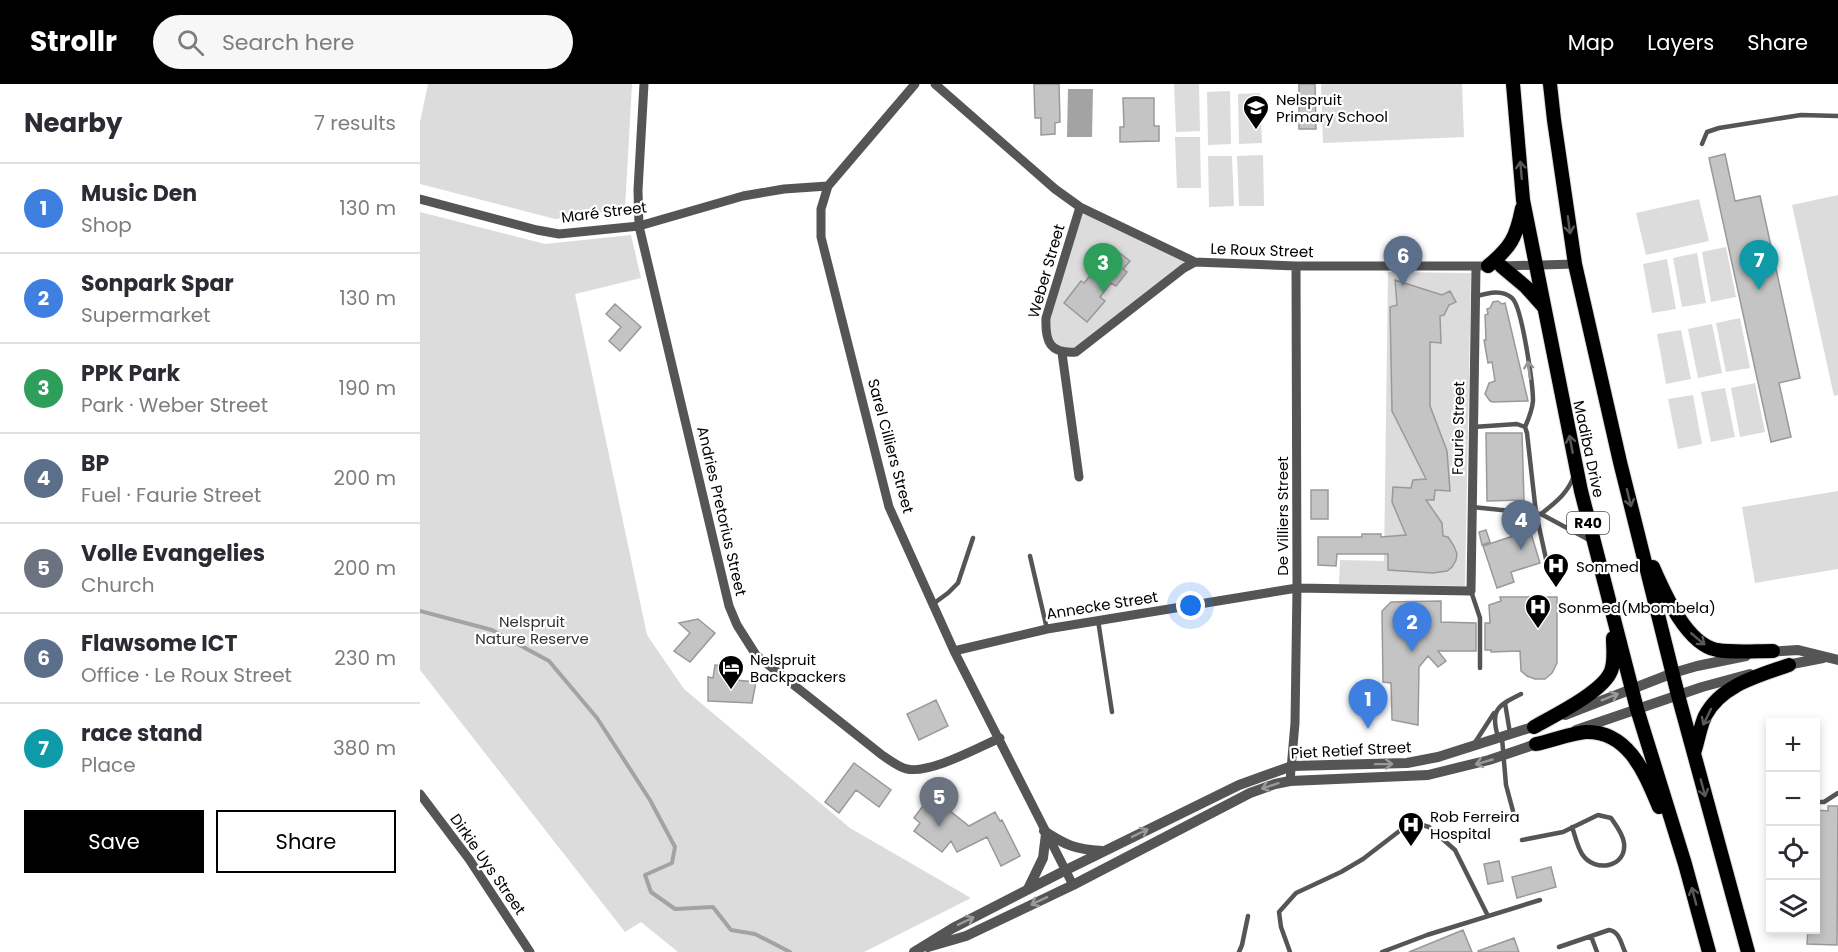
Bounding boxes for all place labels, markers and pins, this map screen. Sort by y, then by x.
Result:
place label: Nelspruit Primary School [1276,89,1388,127]
school or university icon: Nelspruit Primary School [1241,93,1271,131]
pin: 6 [1384,236,1422,286]
pin: 7 [1740,240,1778,290]
pin: 3 [1084,244,1122,293]
pin: 4 [1502,500,1540,550]
hospital icon: Sonmed [1541,551,1571,589]
place label: Sonmed [1576,556,1639,577]
hospital icon: Sonmed(Mbombela) [1523,592,1553,630]
place label: Sonmed(Mbombela) [1558,597,1716,618]
pin: 2 [1392,602,1432,652]
place label: Nelspruit Backpackers [750,649,846,687]
hotel icon: Nelspruit Backpackers [716,653,746,691]
pin: 1 [1348,680,1388,729]
pin: 5 [920,778,958,827]
place label: Rob Ferreira Hospital [1430,806,1520,844]
hospital icon: Rob Ferreira Hospital [1396,810,1426,848]

